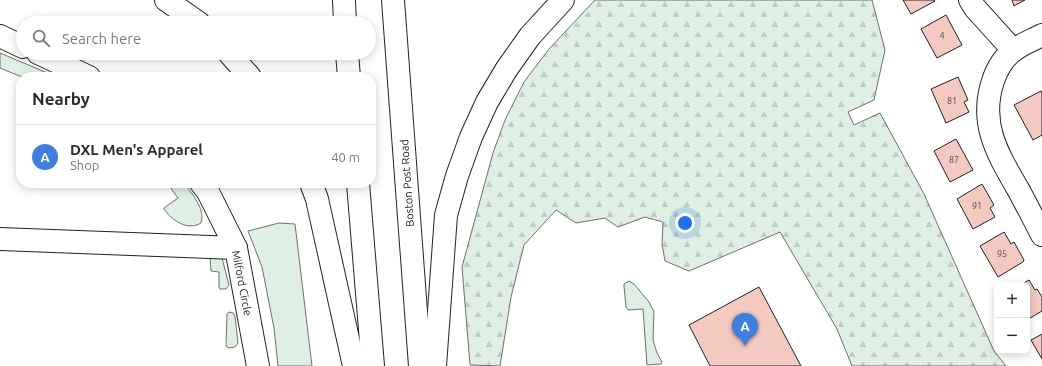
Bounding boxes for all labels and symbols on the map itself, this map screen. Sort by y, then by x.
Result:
house number: 4 [939,31,945,41]
house number: 81 [947,96,957,106]
street label: Boston Post Road [398,139,416,227]
house number: 87 [949,155,959,165]
house number: 91 [972,201,982,211]
your location [675,213,695,233]
street label: Milford Circle [230,249,254,317]
house number: 95 [997,249,1007,259]
pin: A [732,313,758,346]

